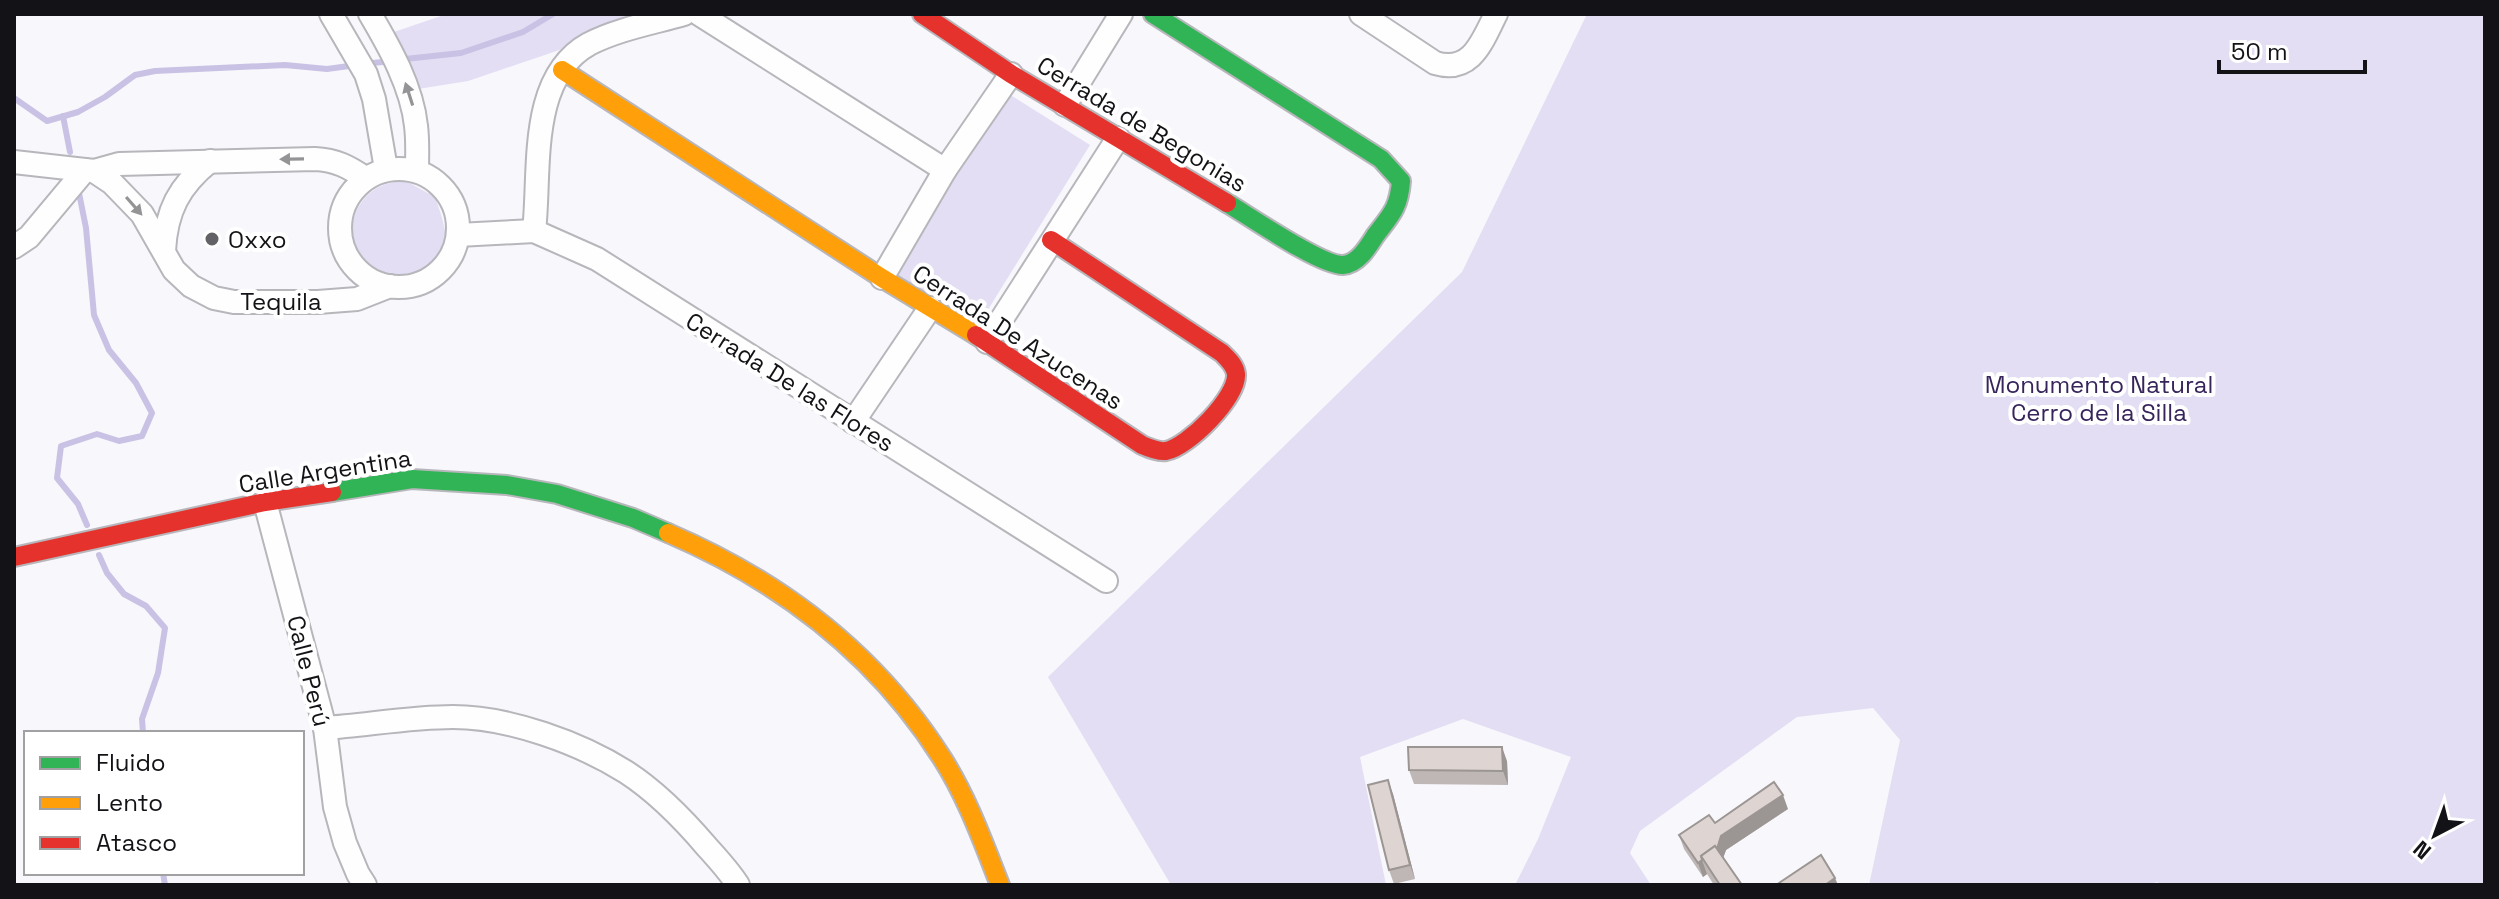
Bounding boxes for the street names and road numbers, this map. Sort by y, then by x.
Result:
street label: Cerrada de Begonias [1031,49,1253,199]
street label: Cerrada De Azucenas [907,258,1129,416]
street label: Tequila [240,286,322,317]
street label: Cerrada De las Flores [680,305,900,459]
street label: Calle Argentina [237,442,414,500]
street label: Calle Perú [280,612,338,730]

